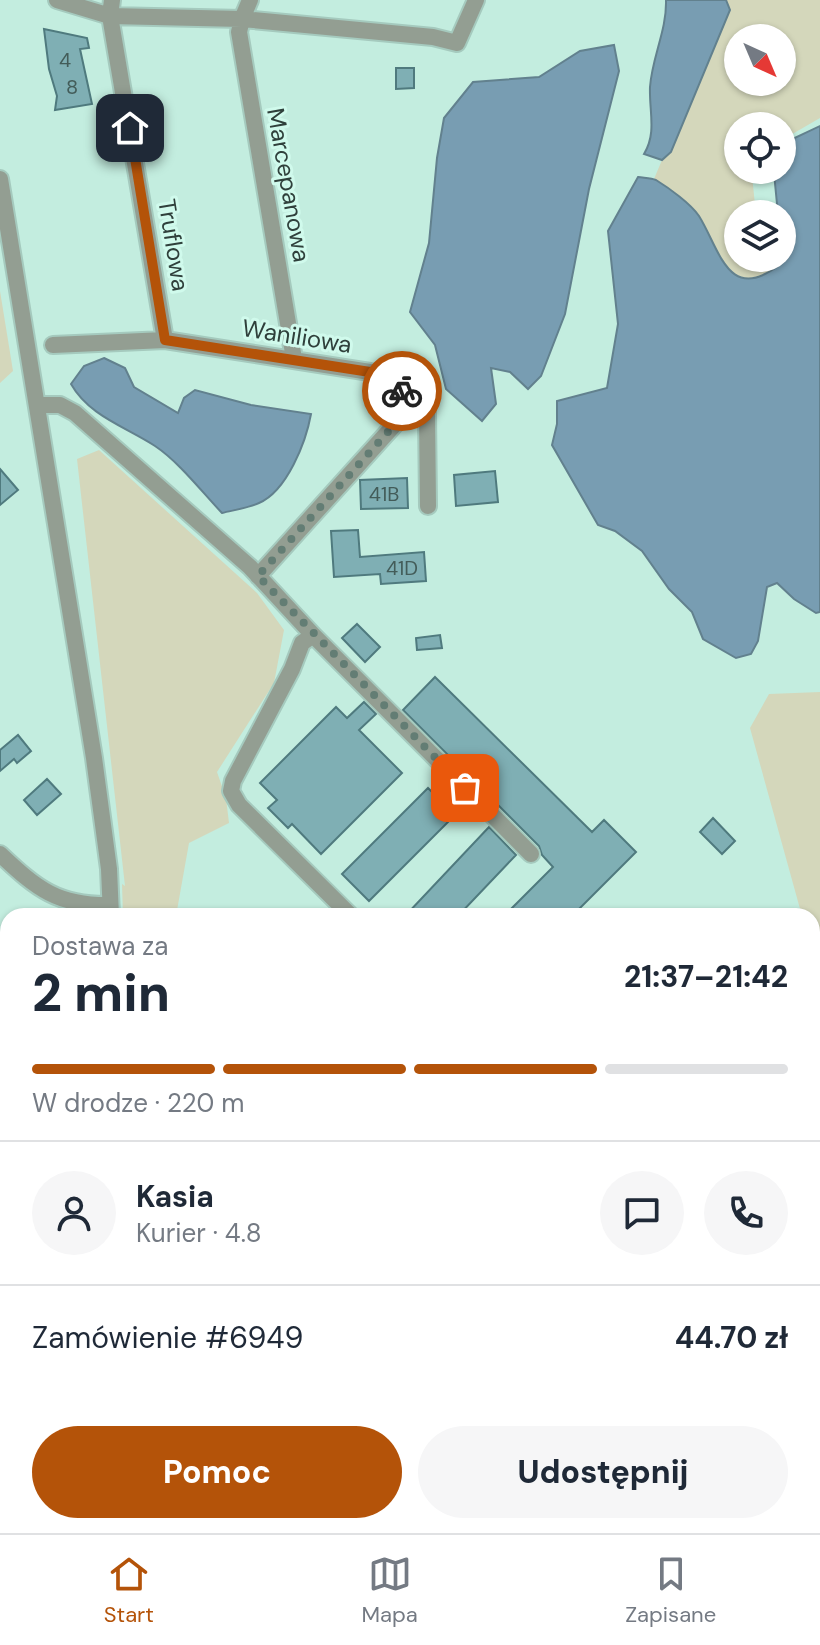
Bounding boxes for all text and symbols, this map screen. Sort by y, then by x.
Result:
north arrow [724,24,796,96]
map controls [724,24,796,272]
house number: 4 [59,47,71,73]
house number: 8 [66,74,78,100]
pin [96,94,164,162]
icon: home [108,106,152,150]
street label: Marcepanowa [260,106,318,264]
button: locate [724,112,796,184]
street label: Truflowa [151,197,197,293]
button: layers [724,200,796,272]
street label: Waniliowa [240,312,354,360]
courier [362,351,442,431]
icon: bike [380,369,424,413]
house number: 41B [369,481,399,507]
house number: 41D [386,555,418,581]
pin [431,754,499,822]
icon: bag [443,766,487,810]
text: Dostawa za [32,929,168,963]
text: 21:37–21:42 [624,957,788,996]
text: 2 min [32,959,170,1027]
text: W drodze · 220 m [32,1086,244,1120]
button: person [32,1171,116,1255]
button: chat [600,1171,684,1255]
button: phone [704,1171,788,1255]
text: Kasia [136,1177,214,1216]
text: Kurier · 4.8 [136,1216,262,1250]
text: Zamówienie #6949 [32,1318,303,1357]
text: 44.70 zł [675,1318,788,1357]
button: Pomoc [32,1426,402,1518]
button: Udostępnij [418,1426,788,1518]
tab: Start [104,1552,154,1629]
tab: Mapa [361,1552,418,1629]
tab: Zapisane [625,1552,716,1629]

